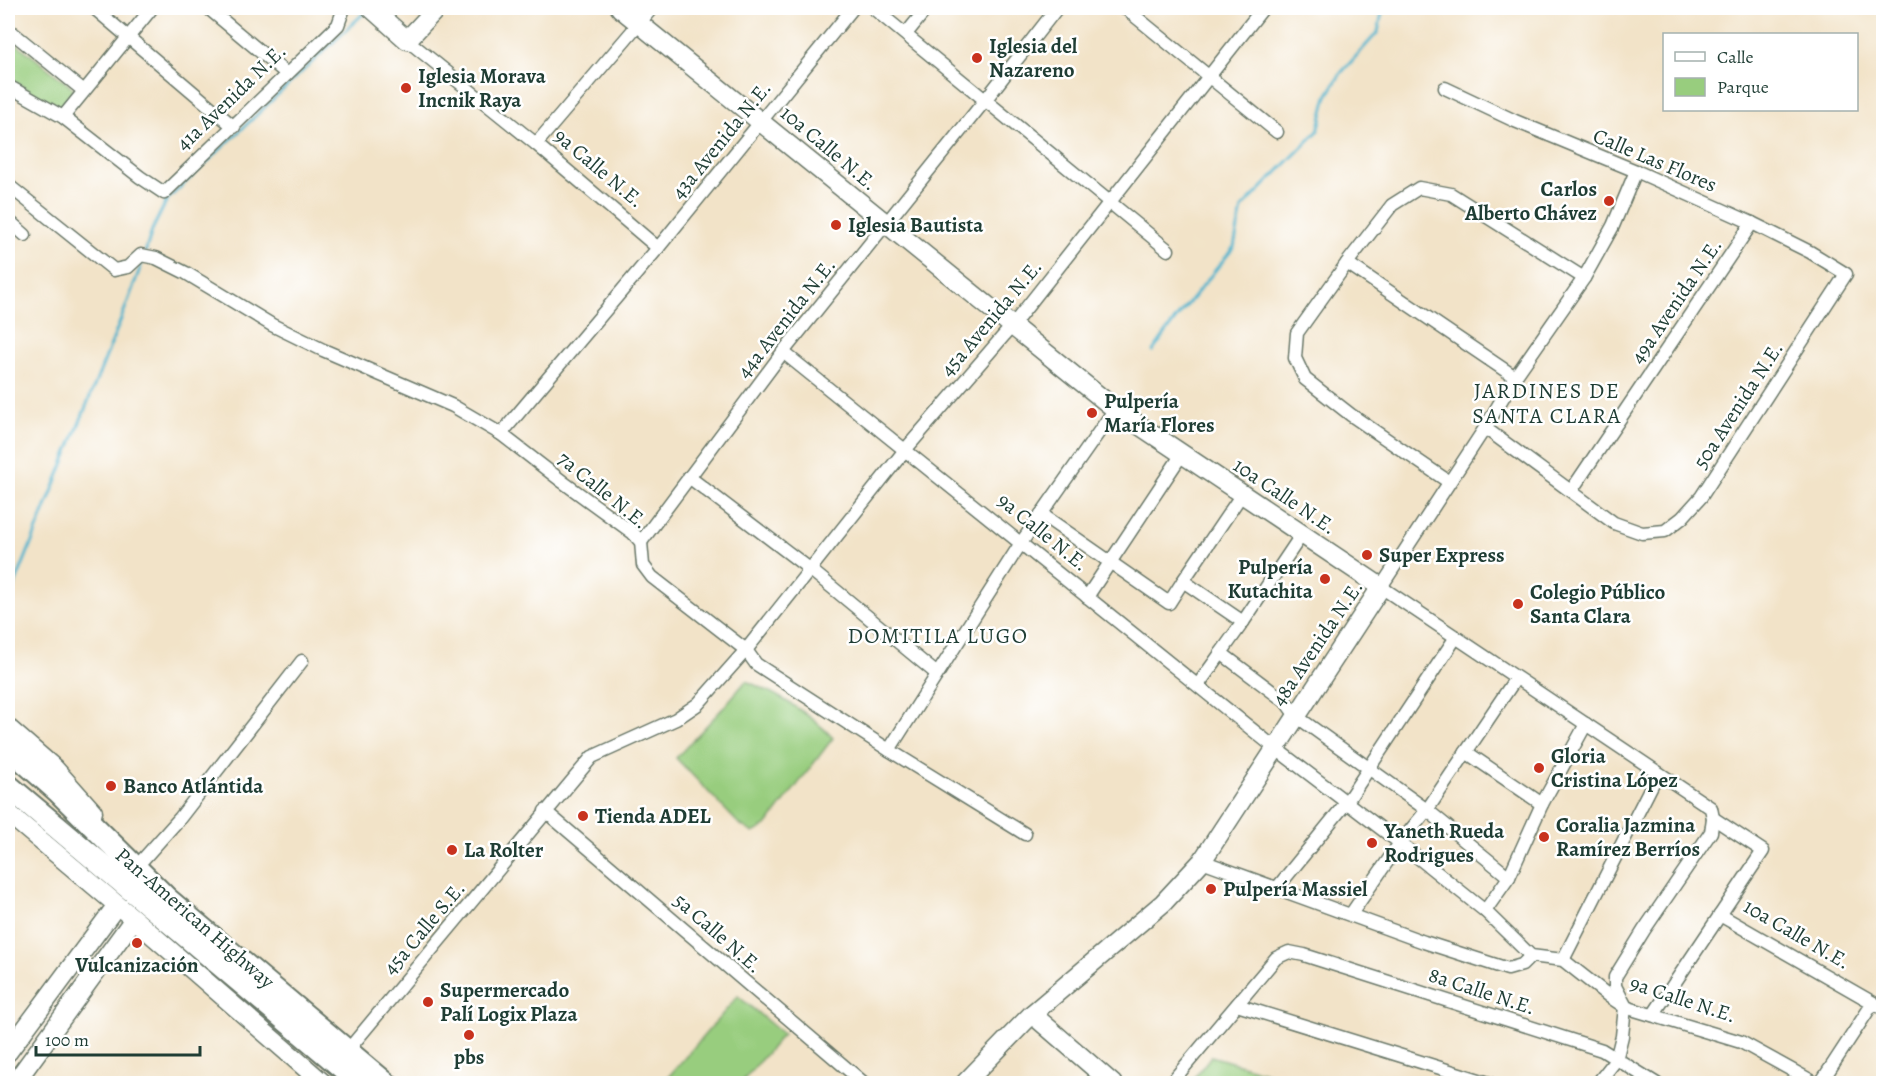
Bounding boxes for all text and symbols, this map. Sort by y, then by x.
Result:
place label: Iglesia del Nazareno [989,32,1078,84]
legend [1663,33,1858,111]
street label: 41a Avenida N.E. [170,37,292,157]
text: Calle [1717,45,1754,69]
marker: Iglesia del Nazareno [970,51,984,65]
place label: Iglesia Morava Incnik Raya [418,62,547,114]
street label: 43a Avenida N.E. [665,75,777,205]
text: Parque [1717,75,1769,99]
marker: Iglesia Morava Incnik Raya [399,81,413,95]
street label: 10a Calle N.E. [775,99,883,197]
street label: Calle Las Flores [1589,121,1721,199]
street label: 9a Calle N.E. [548,122,650,214]
place label: Carlos Alberto Chávez [1464,175,1597,227]
marker: Carlos Alberto Chávez [1602,194,1616,208]
place label: Iglesia Bautista [848,211,984,239]
marker: Iglesia Bautista [829,218,843,232]
street label: 49a Avenida N.E. [1624,233,1728,369]
street label: 44a Avenida N.E. [730,252,842,384]
street label: 45a Avenida N.E. [934,253,1048,383]
street label: 50a Avenida N.E. [1686,336,1790,474]
district label: JARDINES DE SANTA CLARA [1472,376,1622,431]
place label: Pulpería María Flores [1104,387,1215,439]
marker: Pulpería María Flores [1085,406,1099,420]
street label: 7a Calle N.E. [552,445,654,535]
street label: 10a Calle N.E. [1228,451,1342,541]
street label: 9a Calle N.E. [991,487,1095,577]
place label: Super Express [1379,541,1505,569]
marker: Super Express [1360,548,1374,562]
place label: Pulpería Kutachita [1227,553,1314,605]
marker: Pulpería Kutachita [1318,572,1332,586]
street label: 48a Avenida N.E. [1265,575,1369,711]
place label: Colegio Público Santa Clara [1530,578,1666,630]
marker: Colegio Público Santa Clara [1511,597,1525,611]
district label: DOMITILA LUGO [847,621,1029,651]
place label: Gloria Cristina López [1551,742,1678,794]
marker: Gloria Cristina López [1532,761,1546,775]
place label: Banco Atlántida [123,772,264,800]
marker: Banco Atlántida [104,779,118,793]
place label: Tienda ADEL [595,802,712,830]
marker: Tienda ADEL [576,809,590,823]
place label: Coralia Jazmina Ramírez Berríos [1556,811,1700,863]
place label: Yaneth Rueda Rodrigues [1383,817,1505,869]
marker: Coralia Jazmina Ramírez Berríos [1537,830,1551,844]
place label: La Rolter [464,836,544,864]
marker: Yaneth Rueda Rodrigues [1365,836,1379,850]
street label: Pan-American Highway [109,841,281,995]
marker: La Rolter [445,843,459,857]
street label: 45a Calle S.E. [377,875,471,981]
place label: Pulpería Massiel [1223,875,1368,903]
marker: Pulpería Massiel [1204,882,1218,896]
street label: 5a Calle N.E. [668,887,768,979]
street label: 10a Calle N.E. [1739,892,1855,976]
marker: Vulcanización [130,936,144,950]
place label: Vulcanización [74,951,199,979]
street label: 8a Calle N.E. [1425,961,1539,1021]
street label: 9a Calle N.E. [1626,969,1740,1029]
place label: Supermercado Palí Logix Plaza [440,976,578,1028]
marker: Supermercado Palí Logix Plaza [421,995,435,1009]
scale bar [36,1019,200,1057]
text: 100 m [45,1028,89,1052]
marker: pbs [462,1028,476,1042]
place label: pbs [454,1043,484,1071]

